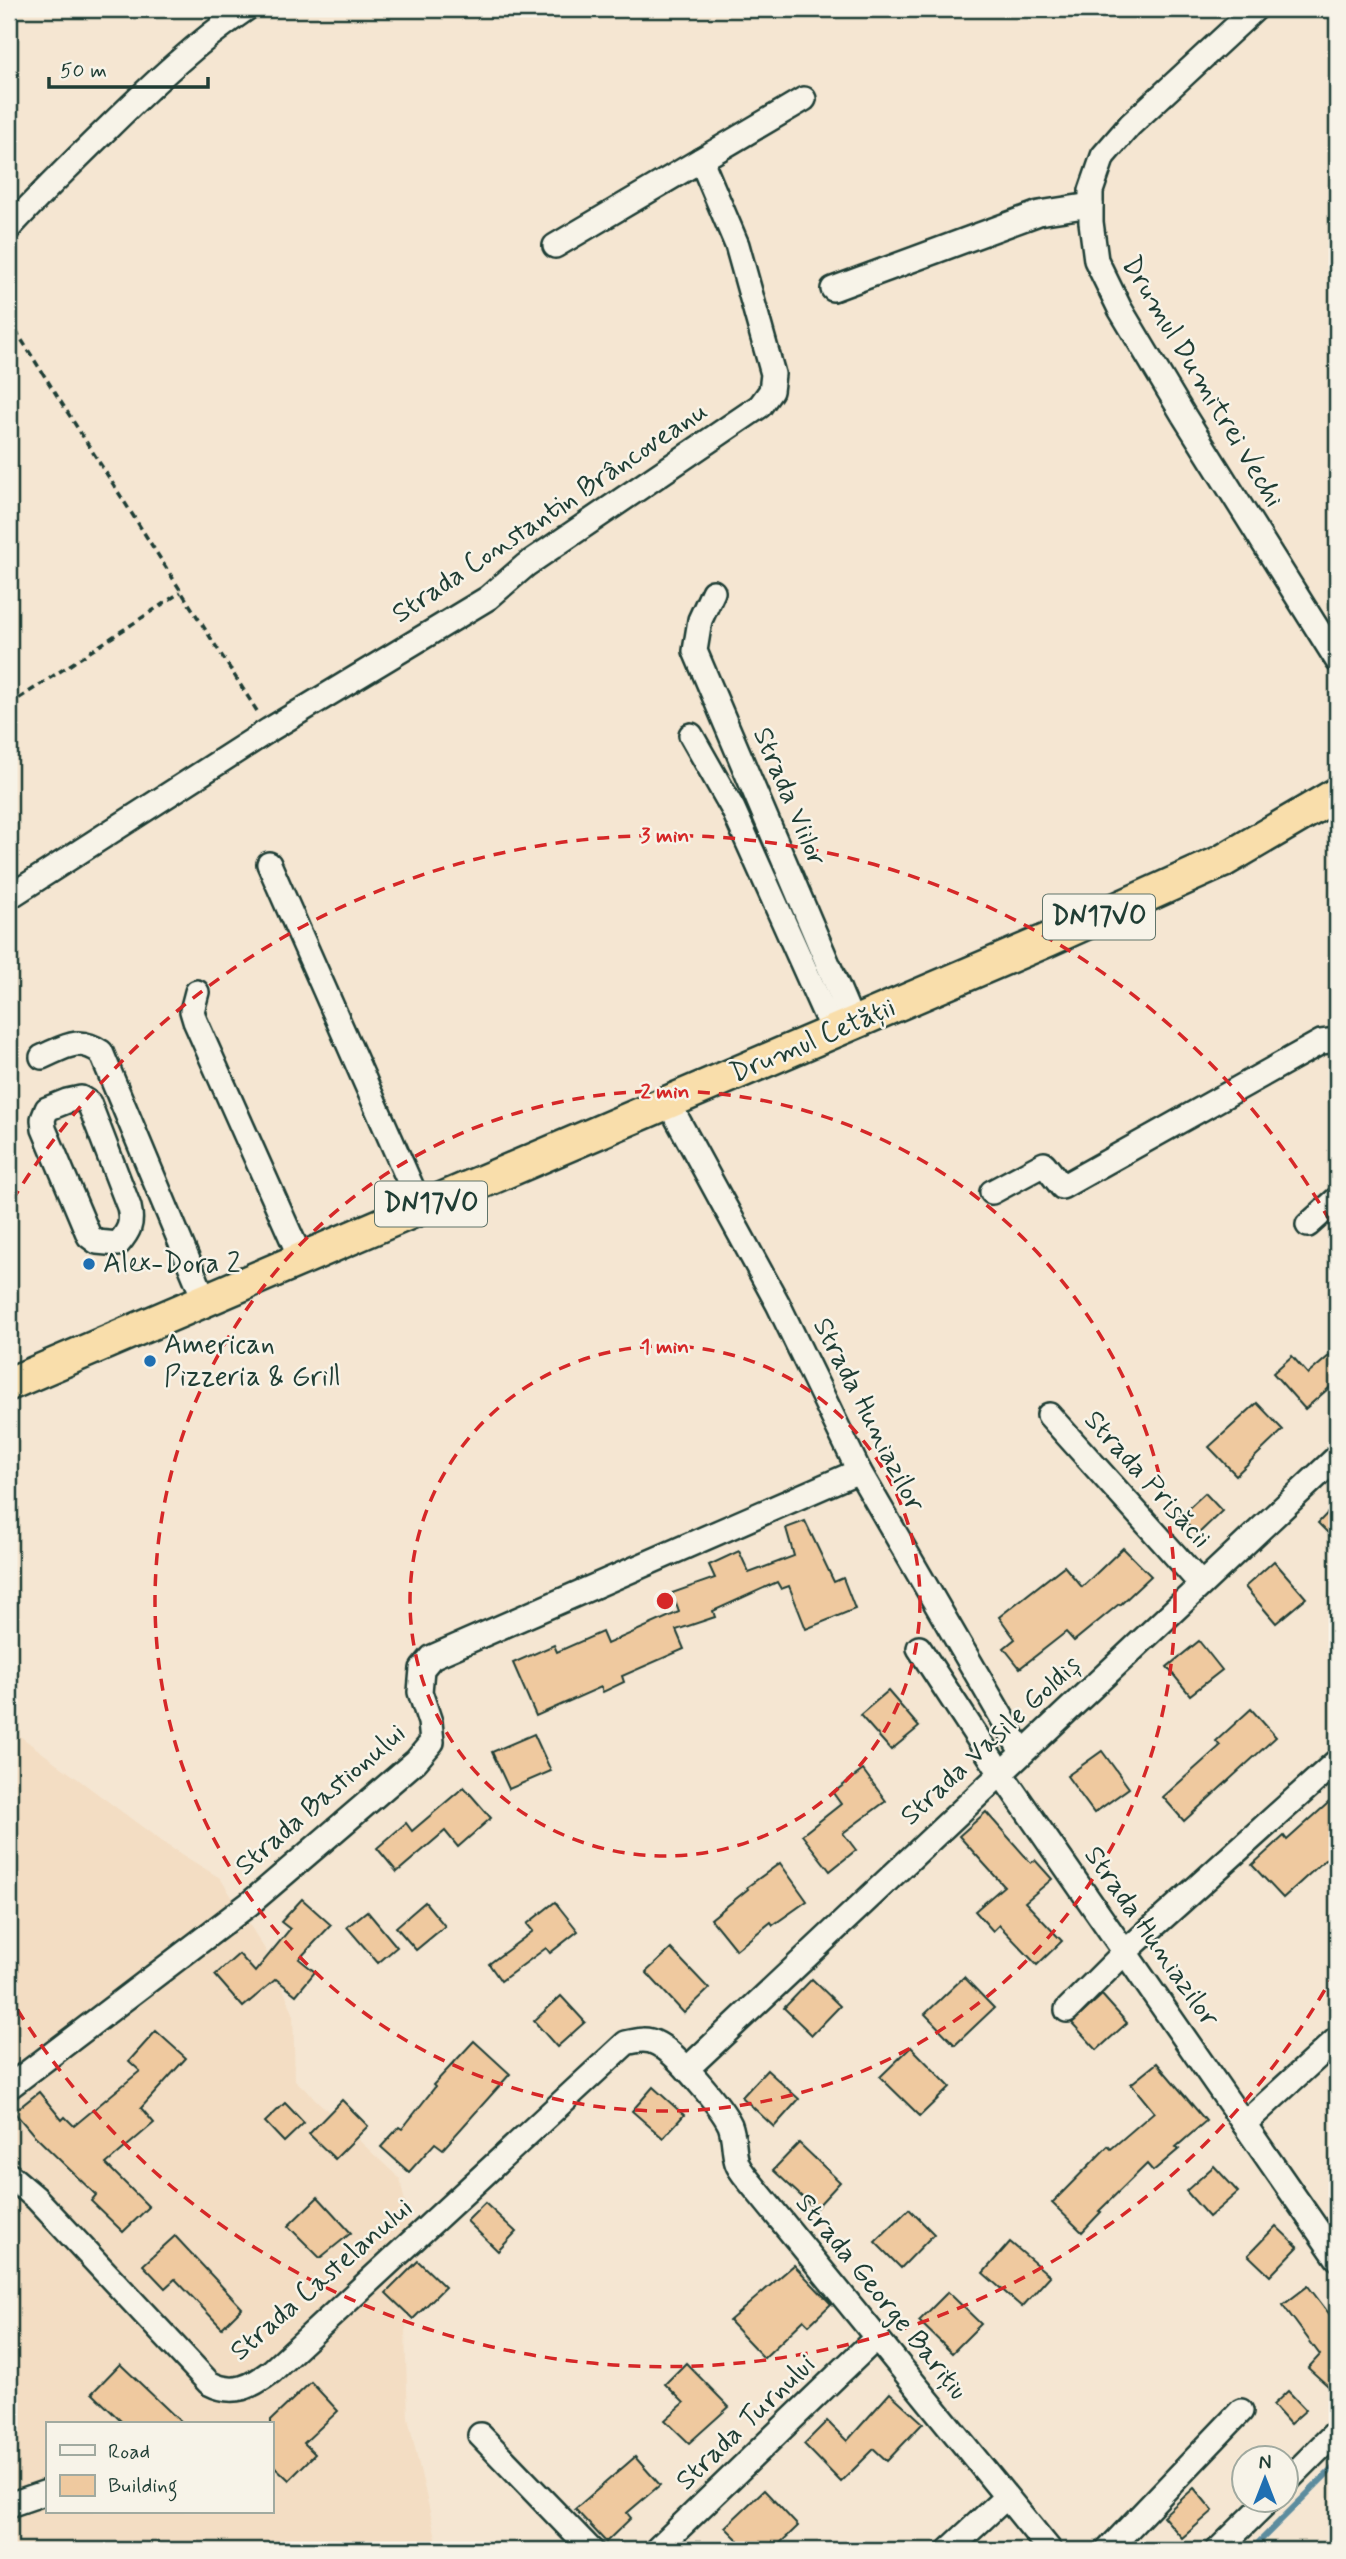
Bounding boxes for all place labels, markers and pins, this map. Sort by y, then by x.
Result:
place label: Alex-Dora 2 [103,1246,241,1283]
marker: Alex-Dora 2 [81,1256,97,1272]
place label: American Pizzeria & Grill [164,1327,341,1396]
marker: American Pizzeria & Grill [142,1353,158,1369]
centre of rings [653,1589,677,1613]

